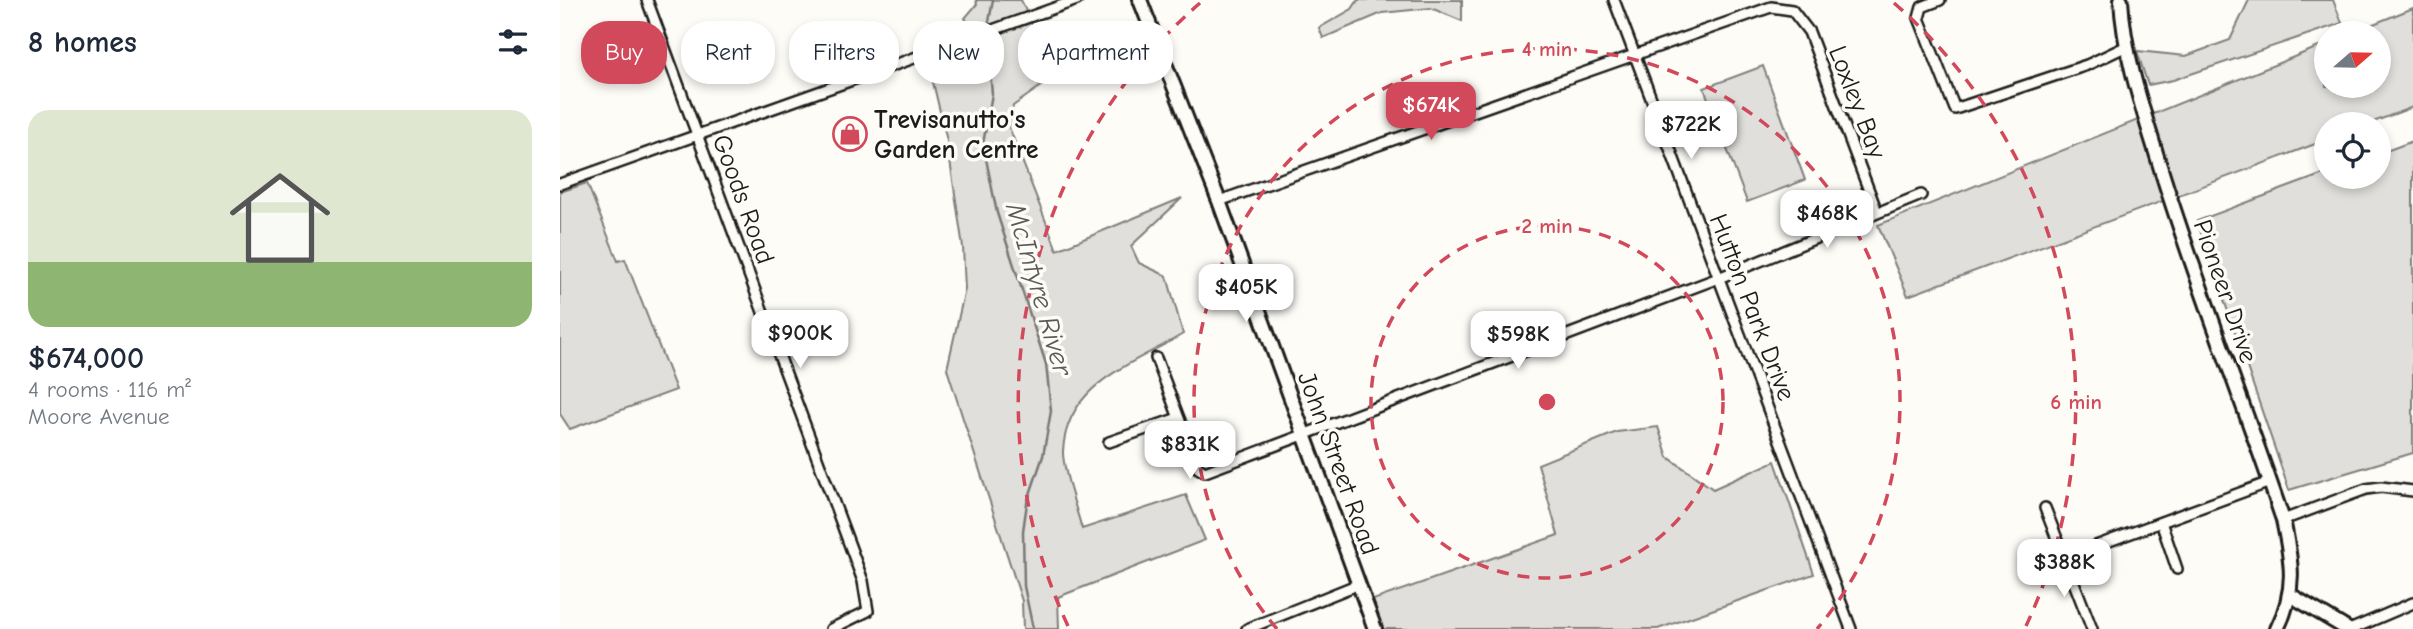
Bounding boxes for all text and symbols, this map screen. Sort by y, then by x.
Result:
chip: Buy [581,21,667,84]
chip: Rent [681,21,775,84]
chip: Filters [789,21,899,84]
chip: New [913,21,1004,84]
chip: Apartment [1018,21,1173,84]
north arrow [2314,21,2390,98]
map controls [2314,21,2391,189]
icon: filters [494,23,532,61]
text: 8 homes [28,25,137,60]
text: 4 min [1522,37,1572,61]
street label: Loxley Bay [1822,42,1892,163]
pin: $674K [1382,82,1480,142]
text: $674K [1402,91,1460,118]
pin: $722K [1642,102,1740,161]
place label: Trevisanutto's Garden Centre [874,105,1039,165]
text: $722K [1661,110,1721,137]
button: locate [2314,112,2391,189]
shop icon: Trevisanutto's Garden Centre [831,115,869,153]
street label: Goods Road [706,131,780,268]
icon: home [217,155,343,281]
pin: $468K [1778,190,1876,250]
water label: McIntyre River [999,198,1080,381]
text: $468K [1796,199,1858,226]
street label: Hutton Park Drive [1703,210,1801,405]
text: 2 min [1521,214,1573,238]
street label: Pioneer Drive [2187,216,2264,367]
pin: $405K [1197,264,1295,324]
text: $405K [1215,273,1277,300]
pin: $900K [751,310,849,370]
pin: $598K [1469,312,1567,371]
text: $900K [767,319,833,346]
text: $598K [1487,320,1549,347]
text: $674,000 [28,341,144,376]
street label: John Street Road [1291,368,1385,559]
text: 4 rooms · 116 m² [28,376,191,403]
centre of rings [1535,390,1559,414]
text: 6 min [2050,390,2102,414]
text: Moore Avenue [28,403,170,430]
pin: $831K [1141,421,1239,481]
text: $831K [1161,430,1219,457]
pin: $388K [2015,540,2113,599]
text: $388K [2033,548,2095,575]

